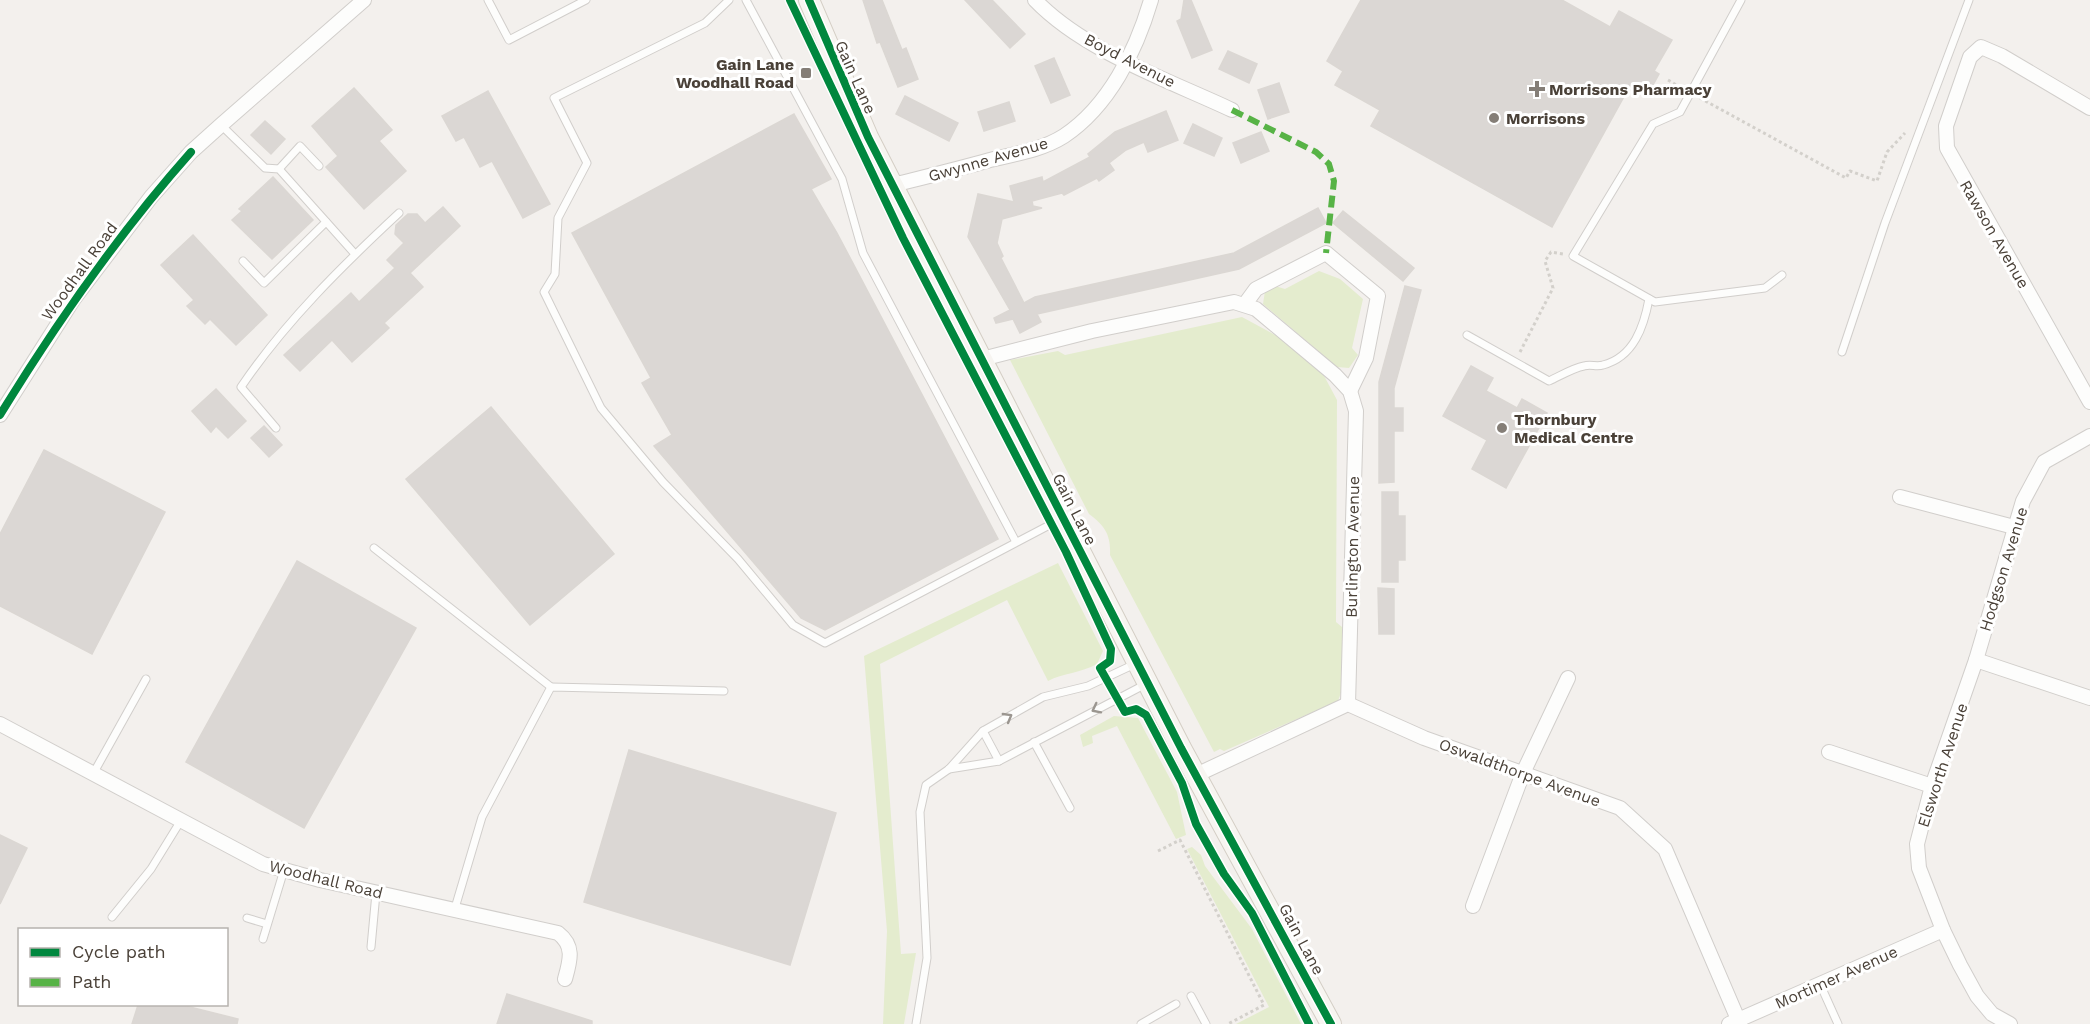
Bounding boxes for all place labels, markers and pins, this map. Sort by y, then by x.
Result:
place label: Gain Lane Woodhall Road [676,55,794,92]
marker: Gain Lane Woodhall Road [799,66,813,80]
place label: Morrisons Pharmacy [1549,80,1713,99]
marker: Morrisons Pharmacy [1530,82,1544,96]
place label: Morrisons [1506,109,1585,128]
marker: Morrisons [1487,111,1501,125]
place label: Thornbury Medical Centre [1514,410,1633,447]
marker: Thornbury Medical Centre [1495,421,1509,435]

